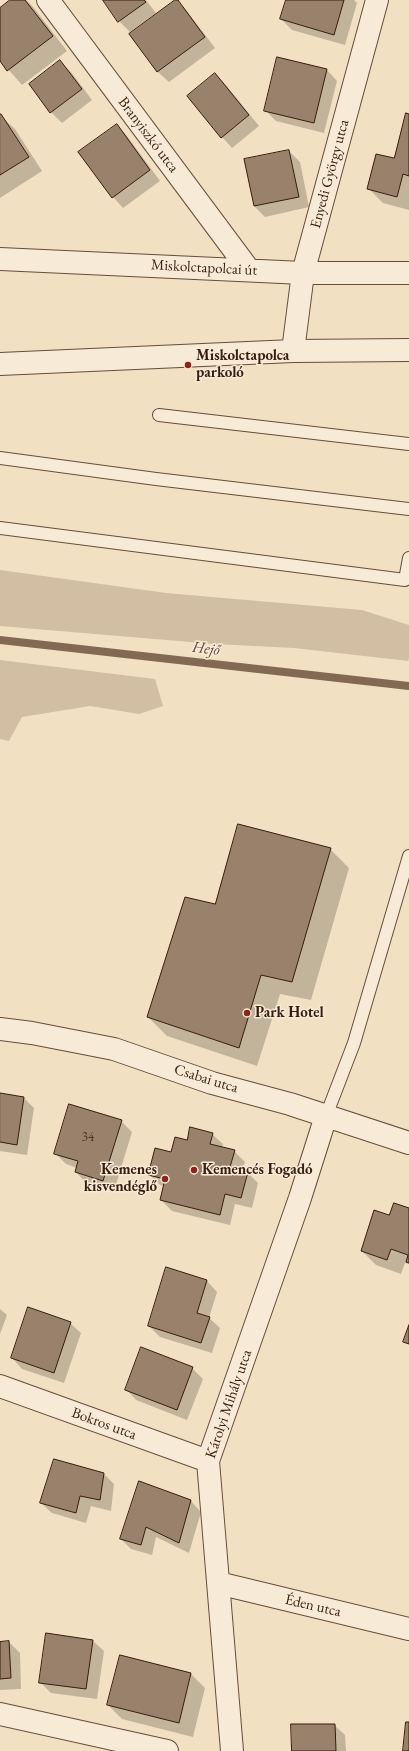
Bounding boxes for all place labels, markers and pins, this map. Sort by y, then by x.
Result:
place label: Miskolctapolca parkoló [196,347,289,382]
marker: Miskolctapolca parkoló [183,360,193,370]
place label: Park Hotel [255,1004,324,1022]
marker: Park Hotel [242,1008,252,1018]
place label: Kemenes kisvendéglő [84,1161,157,1196]
place label: Kemencés Fogadó [202,1161,313,1179]
marker: Kemencés Fogadó [189,1165,199,1175]
marker: Kemenes kisvendéglő [160,1174,170,1184]

